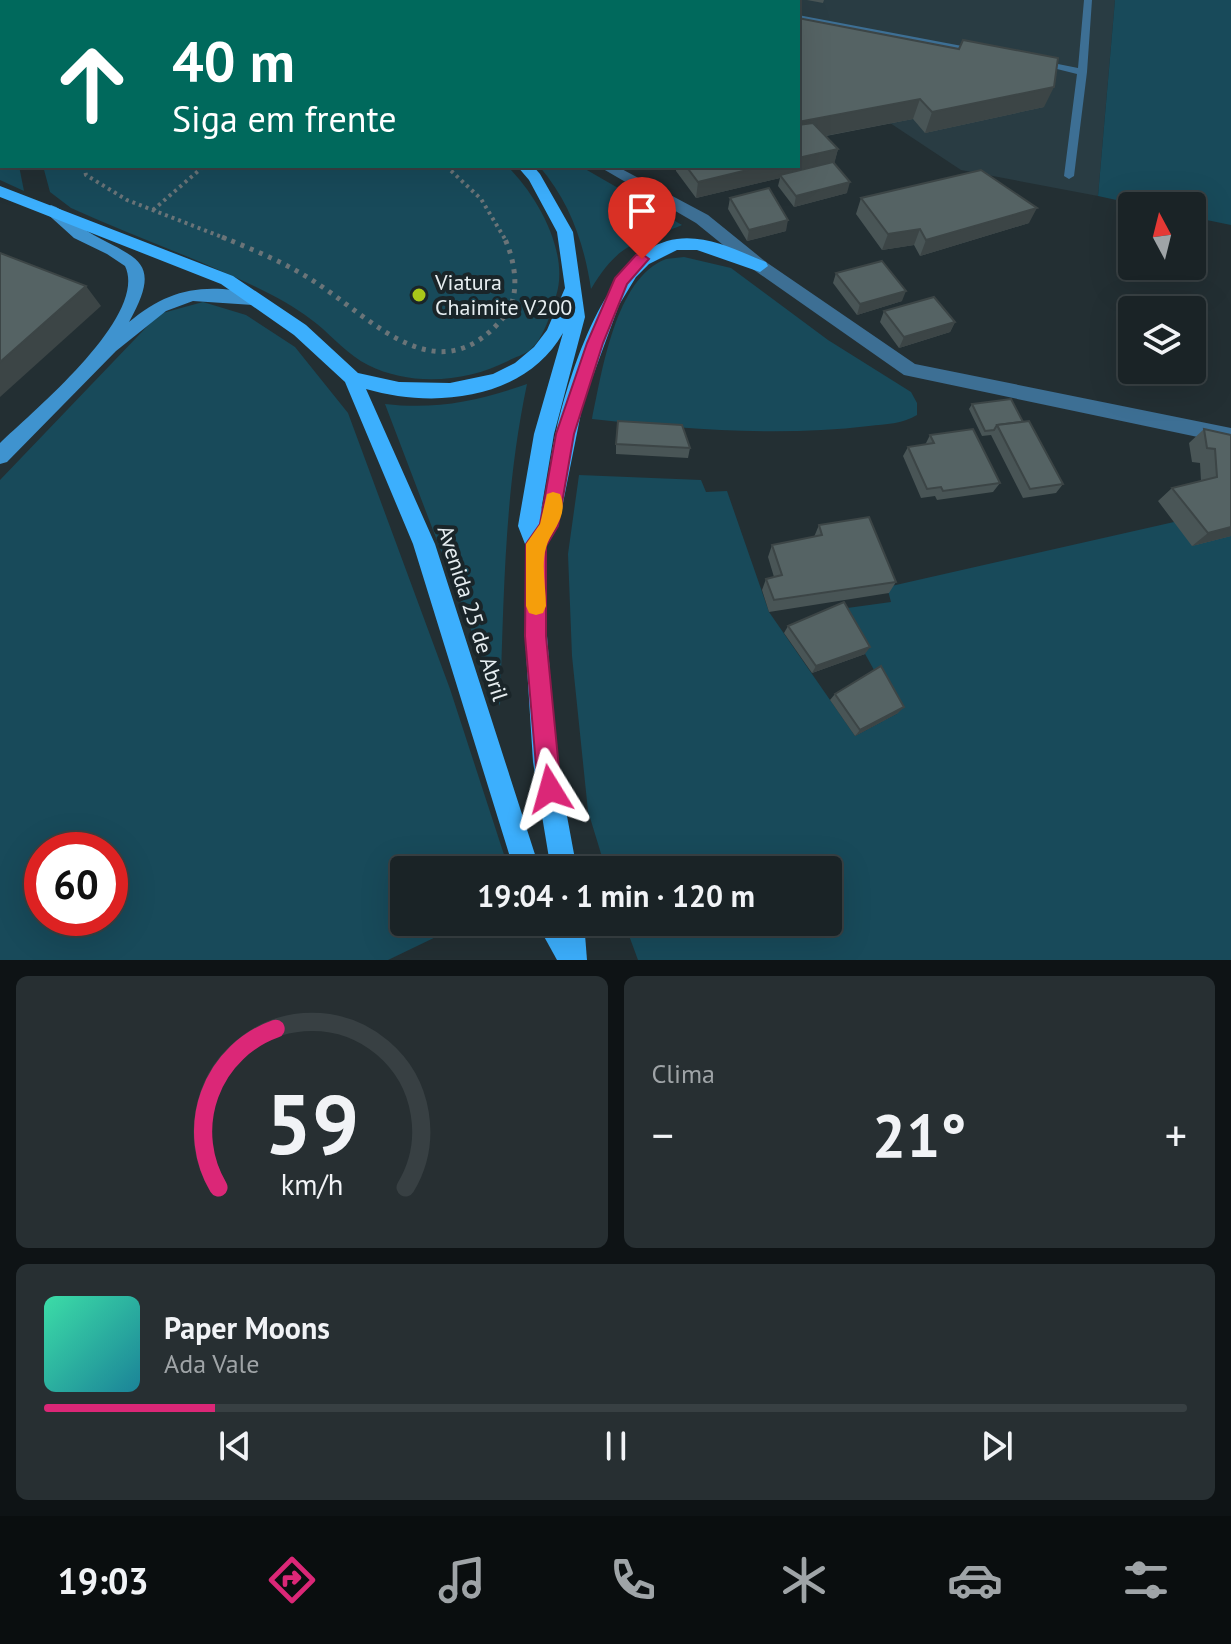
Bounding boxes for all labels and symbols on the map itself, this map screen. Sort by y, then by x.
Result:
pin [608,177,676,259]
north arrow [1118,192,1206,280]
place label: Viatura Chaimite V200 [434,268,572,321]
marker: Viatura Chaimite V200 [410,286,428,304]
street label: Avenida 25 de Abril [431,522,515,705]
position arrow [508,747,592,831]
speed limit sign: 60 [24,832,128,936]

